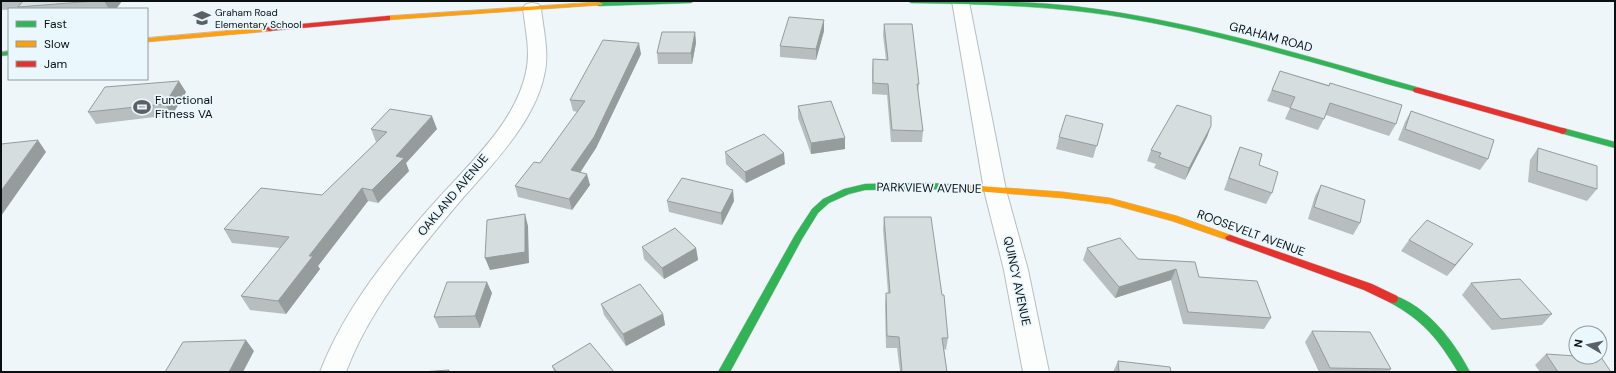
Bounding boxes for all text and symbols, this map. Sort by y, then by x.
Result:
place label: Graham Road Elementary School [215,6,302,31]
legend [8,8,148,80]
school or university icon: Graham Road Elementary School [192,8,212,28]
text: Fast [44,16,67,32]
street label: GRAHAM ROAD [1228,18,1314,56]
text: Slow [44,36,70,52]
text: Jam [44,56,67,72]
place label: Functional Fitness VA [155,92,213,122]
sports icon: Functional Fitness VA [132,97,152,117]
street label: OAKLAND AVENUE [414,151,492,239]
street label: PARKVIEW AVENUE [876,179,982,197]
street label: ROOSEVELT AVENUE [1195,206,1307,260]
street label: QUINCY AVENUE [1000,235,1034,327]
north arrow [1568,325,1608,365]
text: N [1571,338,1586,348]

